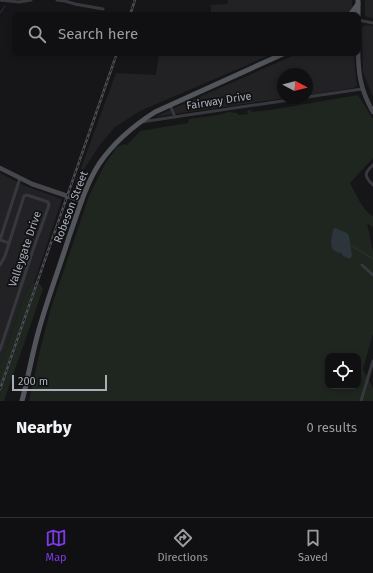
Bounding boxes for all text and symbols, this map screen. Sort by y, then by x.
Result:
search box [12,12,361,56]
icon: search [26,23,48,45]
text: Search here [58,25,138,43]
north arrow [277,68,313,104]
street label: Fairway Drive [185,89,253,113]
street label: Robeson Street [51,169,91,245]
street label: Valleygate Drive [6,209,44,289]
map controls [325,353,361,389]
button: locate [325,353,361,389]
scale bar [12,373,107,392]
text: 200 m [18,375,48,388]
text: Nearby [16,417,71,438]
text: 0 results [306,420,357,435]
tab: Map [45,527,67,564]
tab: Directions [157,527,208,564]
tab: Saved [298,527,328,564]

